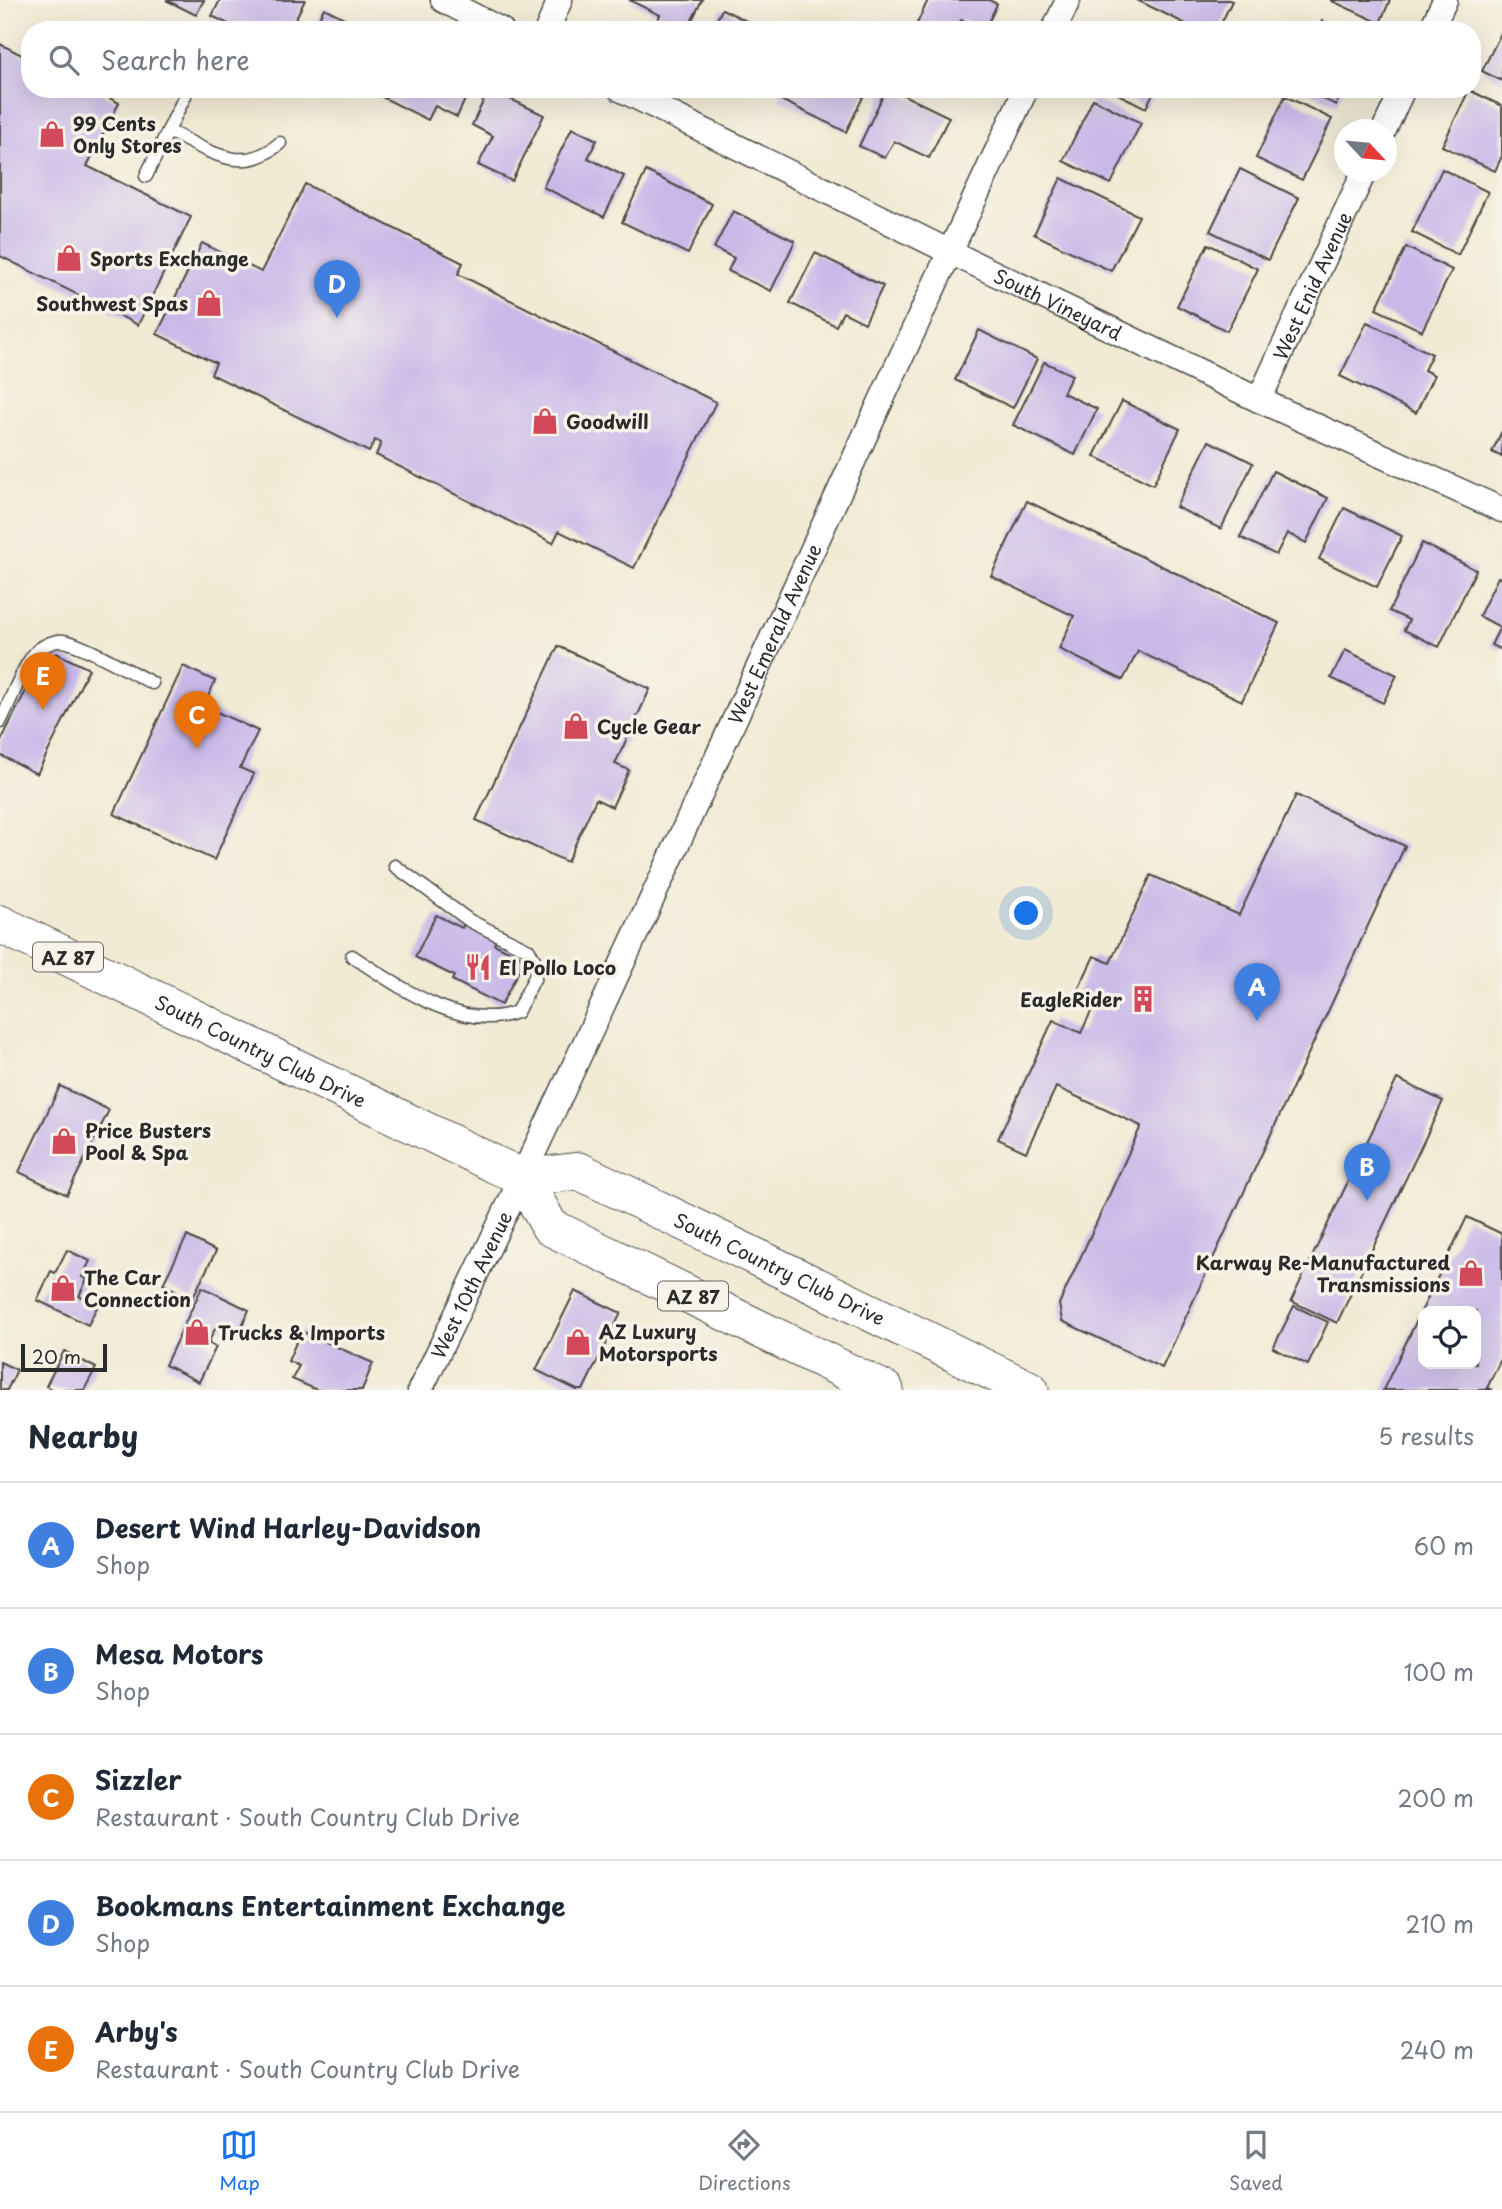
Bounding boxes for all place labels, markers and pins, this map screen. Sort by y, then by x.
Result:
place label: 99 Cents Only Stores [73,109,182,159]
shop icon: 99 Cents Only Stores [37,119,67,149]
shop icon: Sports Exchange [54,243,84,273]
place label: Sports Exchange [90,244,249,272]
pin: D [314,260,360,318]
shop icon: Southwest Spas [194,288,224,318]
place label: Southwest Spas [36,289,188,317]
shop icon: Goodwill [530,406,560,436]
place label: Goodwill [566,407,648,435]
pin: E [20,652,66,710]
pin: C [174,691,220,749]
shop icon: Cycle Gear [561,711,591,741]
place label: Cycle Gear [597,712,701,740]
restaurant icon: El Pollo Loco [463,952,493,982]
place label: El Pollo Loco [499,953,616,981]
pin: A [1234,963,1280,1021]
building icon: EagleRider [1128,984,1158,1014]
place label: EagleRider [1020,985,1122,1013]
place label: Price Busters Pool & Spa [85,1116,211,1166]
shop icon: Price Busters Pool & Spa [49,1126,79,1156]
pin: B [1344,1143,1390,1201]
place label: Karway Re-Manufactured Transmissions [1196,1248,1450,1298]
shop icon: Karway Re-Manufactured Transmissions [1456,1258,1486,1288]
place label: The Car Connection [84,1263,191,1313]
shop icon: The Car Connection [48,1273,78,1303]
shop icon: Trucks & Imports [182,1317,212,1347]
place label: AZ Luxury Motorsports [599,1317,717,1367]
place label: Trucks & Imports [218,1318,385,1346]
shop icon: AZ Luxury Motorsports [563,1327,593,1357]

